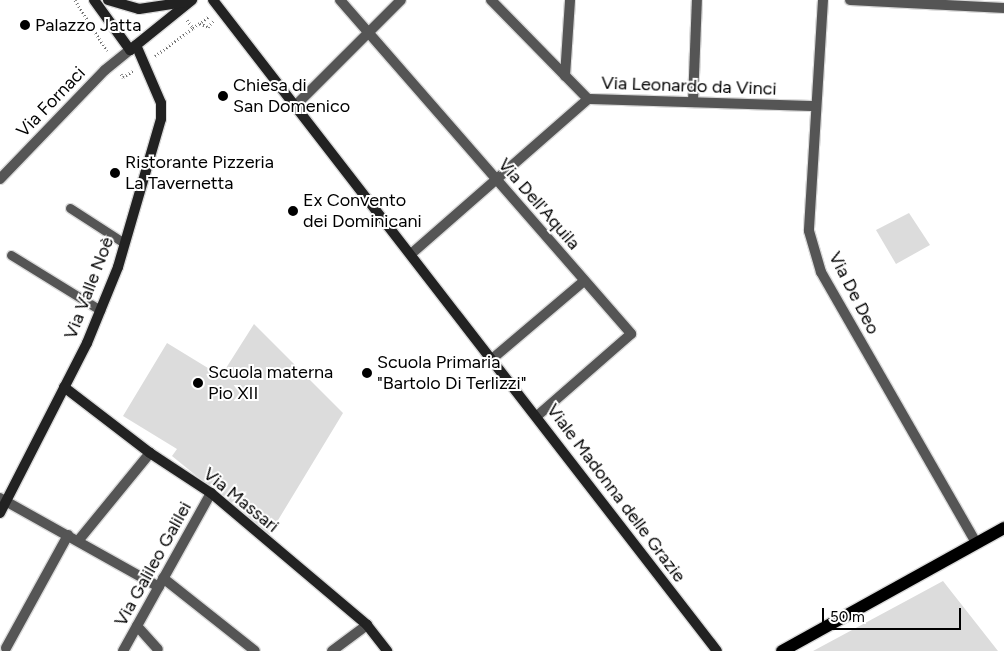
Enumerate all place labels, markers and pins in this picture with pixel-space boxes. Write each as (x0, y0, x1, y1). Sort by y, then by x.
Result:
place label: Palazzo Jatta (35, 14, 141, 36)
marker: Palazzo Jatta (19, 19, 31, 31)
place label: Chiesa di San Domenico (233, 75, 350, 118)
marker: Chiesa di San Domenico (217, 90, 229, 102)
place label: Ristorante Pizzeria La Tavernetta (125, 152, 274, 194)
marker: Ristorante Pizzeria La Tavernetta (109, 167, 121, 179)
place label: Ex Convento dei Dominicani (303, 190, 422, 232)
marker: Ex Convento dei Dominicani (287, 205, 299, 217)
place label: Scuola Primaria "Bartolo Di Terlizzi" (377, 352, 527, 394)
place label: Scuola materna Pio XII (208, 362, 333, 404)
marker: Scuola Primaria "Bartolo Di Terlizzi" (361, 367, 373, 379)
marker: Scuola materna Pio XII (192, 377, 204, 389)

